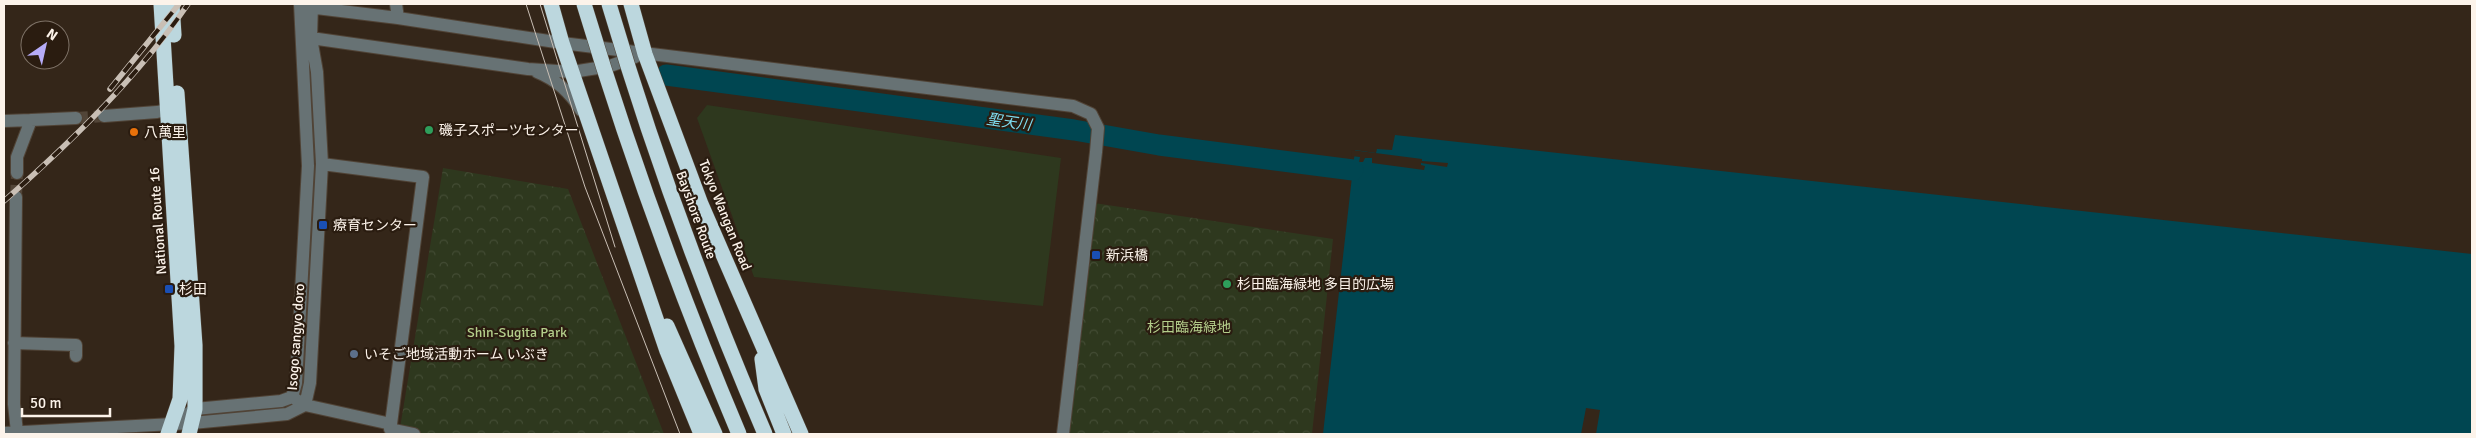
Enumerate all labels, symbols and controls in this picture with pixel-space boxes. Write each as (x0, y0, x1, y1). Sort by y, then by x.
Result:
north arrow (20, 20, 70, 70)
text: N (43, 25, 61, 44)
water label: 聖天川 (985, 110, 1035, 134)
place label: 磯子スポーツセンター (439, 122, 579, 139)
place label: 八萬里 (144, 124, 186, 141)
marker: 磯子スポーツセンター (423, 124, 435, 136)
marker: 八萬里 (128, 126, 140, 138)
street label: Tokyo Wangan Road (695, 157, 755, 273)
street label: National Route 16 (146, 167, 170, 275)
street label: Bayshore Route (672, 168, 720, 262)
place label: 療育センター (333, 217, 417, 234)
marker: 療育センター (317, 219, 329, 231)
place label: 新浜橋 (1106, 247, 1148, 264)
marker: 新浜橋 (1090, 249, 1102, 261)
place label: 杉田臨海緑地 多目的広場 (1237, 276, 1394, 293)
marker: 杉田臨海緑地 多目的広場 (1221, 278, 1233, 290)
place label: 杉田 (179, 281, 207, 298)
marker: 杉田 (163, 283, 175, 295)
street label: Isogo sangyo doro (284, 283, 308, 391)
park label: 杉田臨海緑地 (1147, 319, 1231, 336)
park label: Shin-Sugita Park (467, 324, 567, 341)
place label: いそご地域活動ホーム いぶき (364, 346, 549, 363)
marker: いそご地域活動ホーム いぶき (348, 348, 360, 360)
scale bar (22, 386, 110, 418)
text: 50 m (30, 394, 61, 412)

